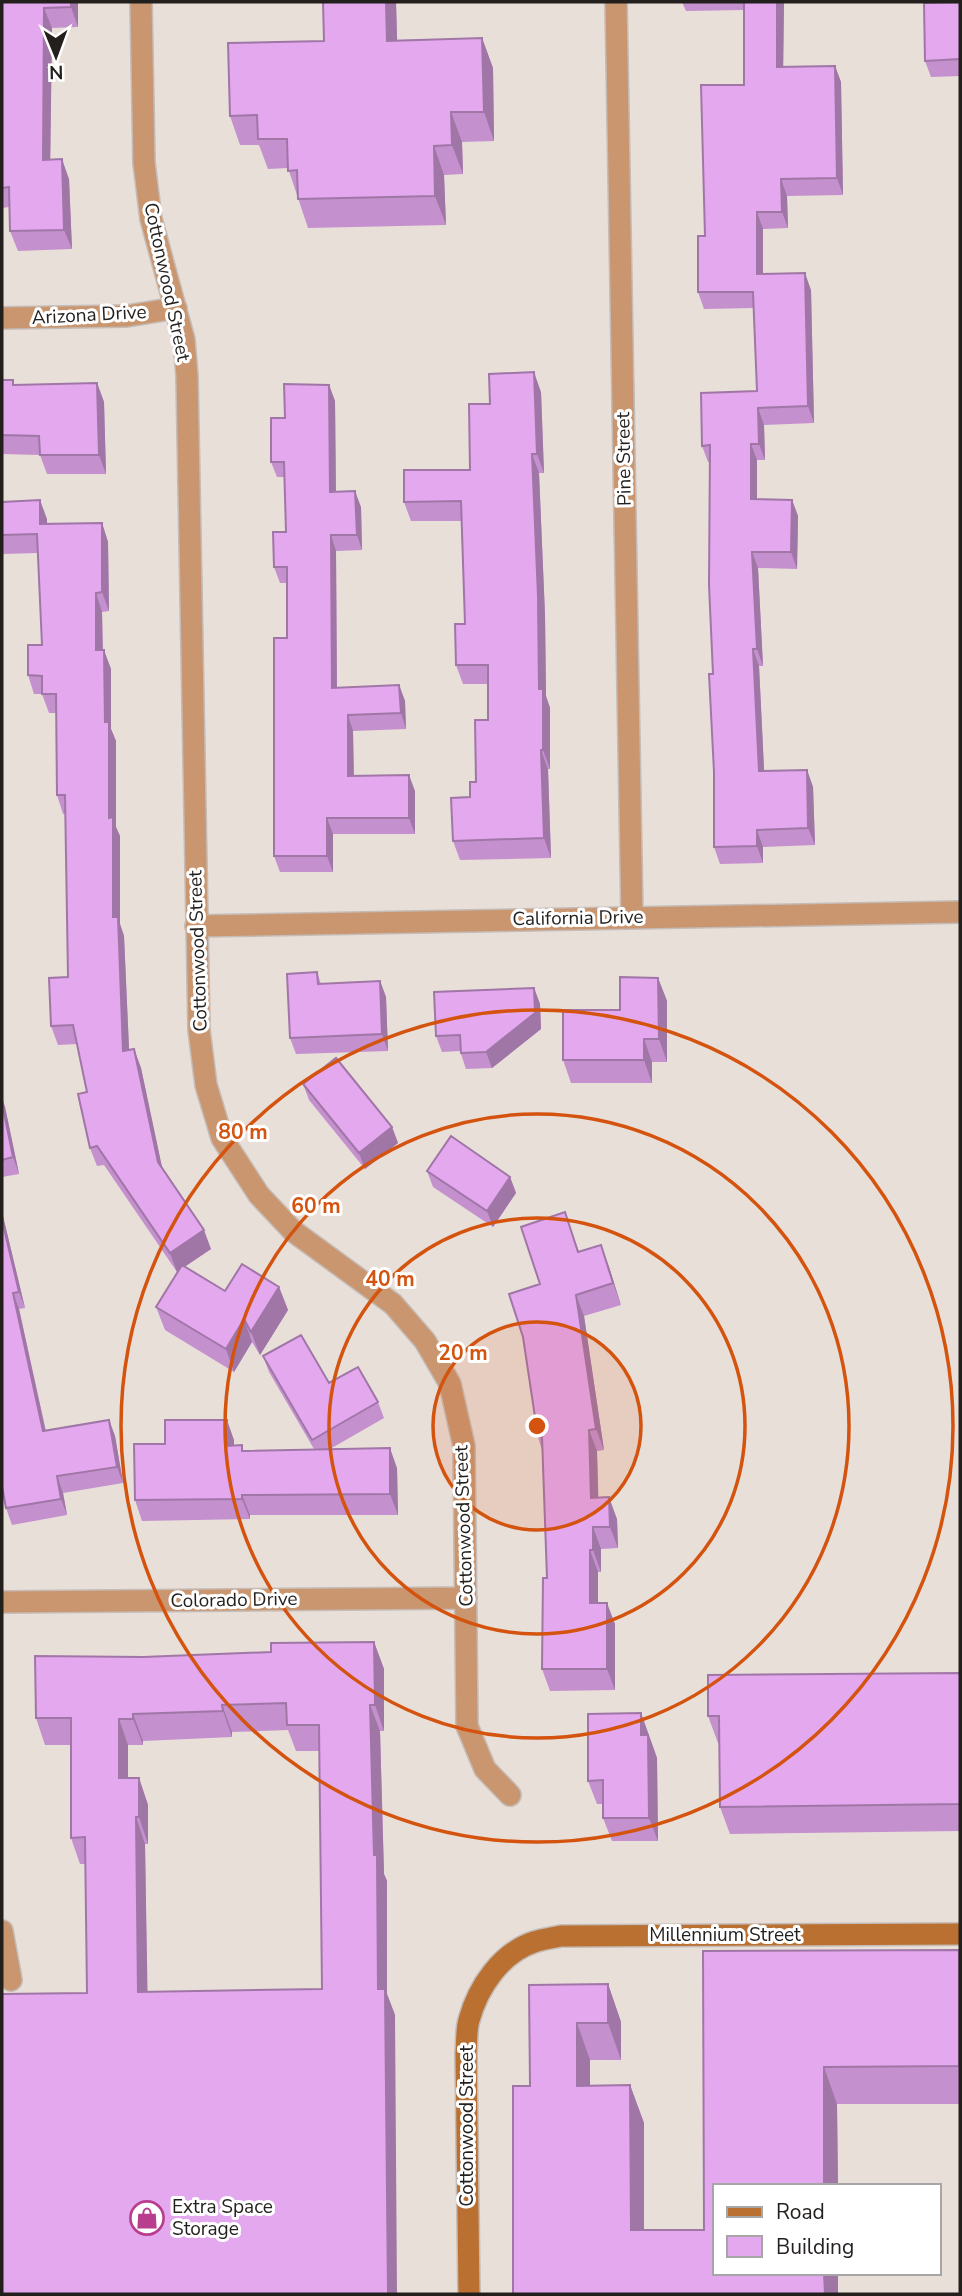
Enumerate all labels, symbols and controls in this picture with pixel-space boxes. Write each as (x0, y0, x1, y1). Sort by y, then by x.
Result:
north arrow (21, 21, 91, 91)
text: N (49, 59, 64, 85)
street label: Cottonwood Street (137, 200, 197, 364)
street label: Arizona Drive (31, 299, 147, 331)
street label: Pine Street (610, 411, 638, 506)
street label: Cottonwood Street (182, 869, 214, 1032)
street label: California Drive (512, 904, 644, 932)
text: 80 m (218, 1118, 268, 1146)
text: 60 m (291, 1192, 341, 1220)
text: 40 m (365, 1265, 415, 1293)
text: 20 m (438, 1339, 488, 1367)
centre of rings (525, 1414, 549, 1438)
street label: Cottonwood Street (448, 1444, 480, 1607)
street label: Colorado Drive (170, 1586, 298, 1614)
street label: Millennium Street (649, 1922, 801, 1948)
street label: Cottonwood Street (454, 2045, 480, 2207)
legend (713, 2184, 941, 2275)
place label: Extra Space Storage (172, 2194, 273, 2242)
text: Road (776, 2198, 825, 2226)
shop icon: Extra Space Storage (128, 2199, 166, 2237)
text: Building (776, 2233, 854, 2261)

